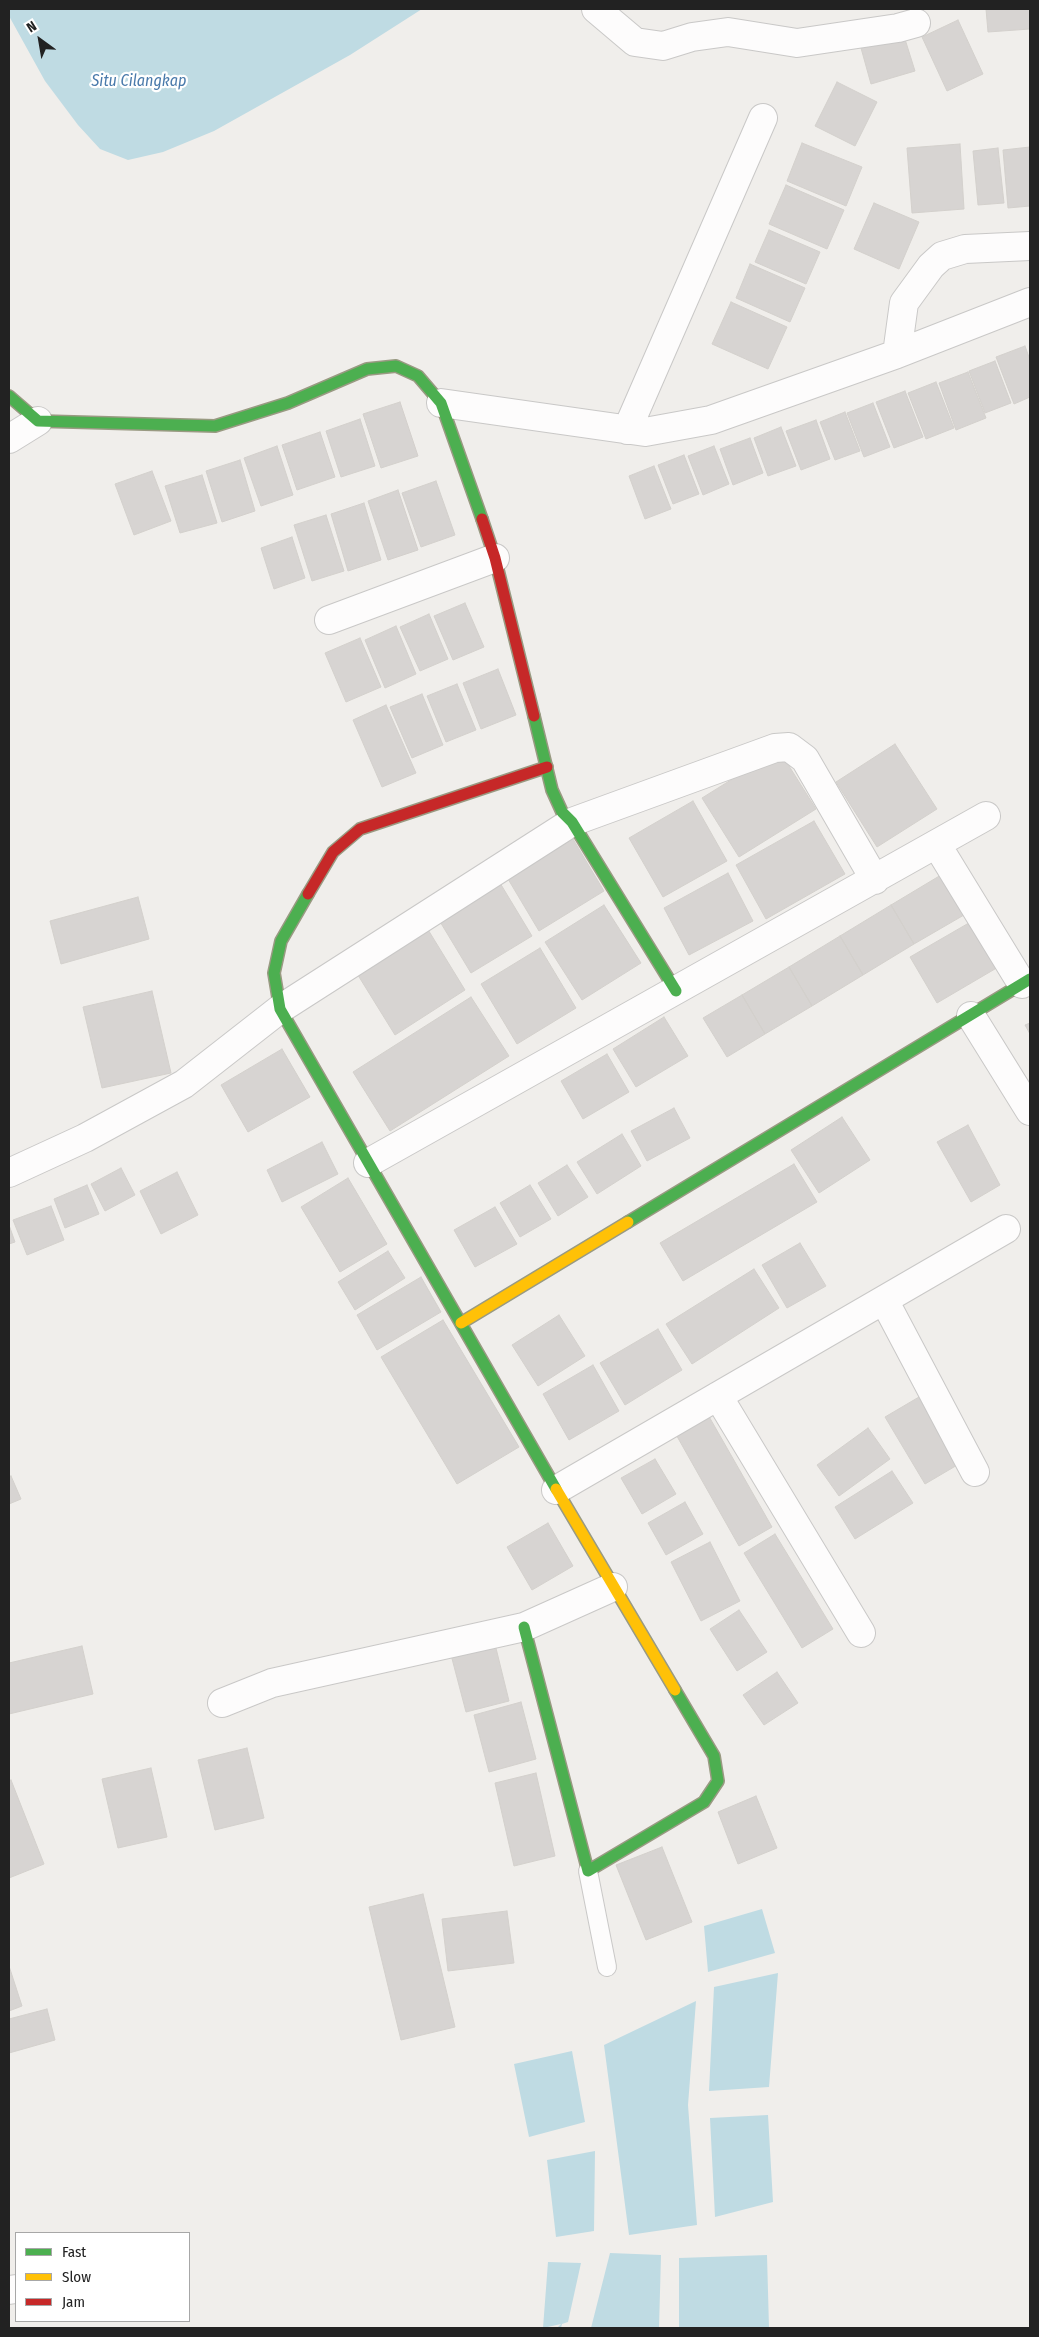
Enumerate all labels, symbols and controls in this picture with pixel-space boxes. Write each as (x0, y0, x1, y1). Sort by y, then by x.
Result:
north arrow (15, 15, 65, 65)
text: N (24, 17, 40, 36)
water label: Situ Cilangkap (92, 72, 186, 92)
legend (15, 2232, 190, 2322)
text: Fast (62, 2243, 86, 2261)
text: Slow (62, 2268, 91, 2286)
text: Jam (62, 2293, 85, 2311)

